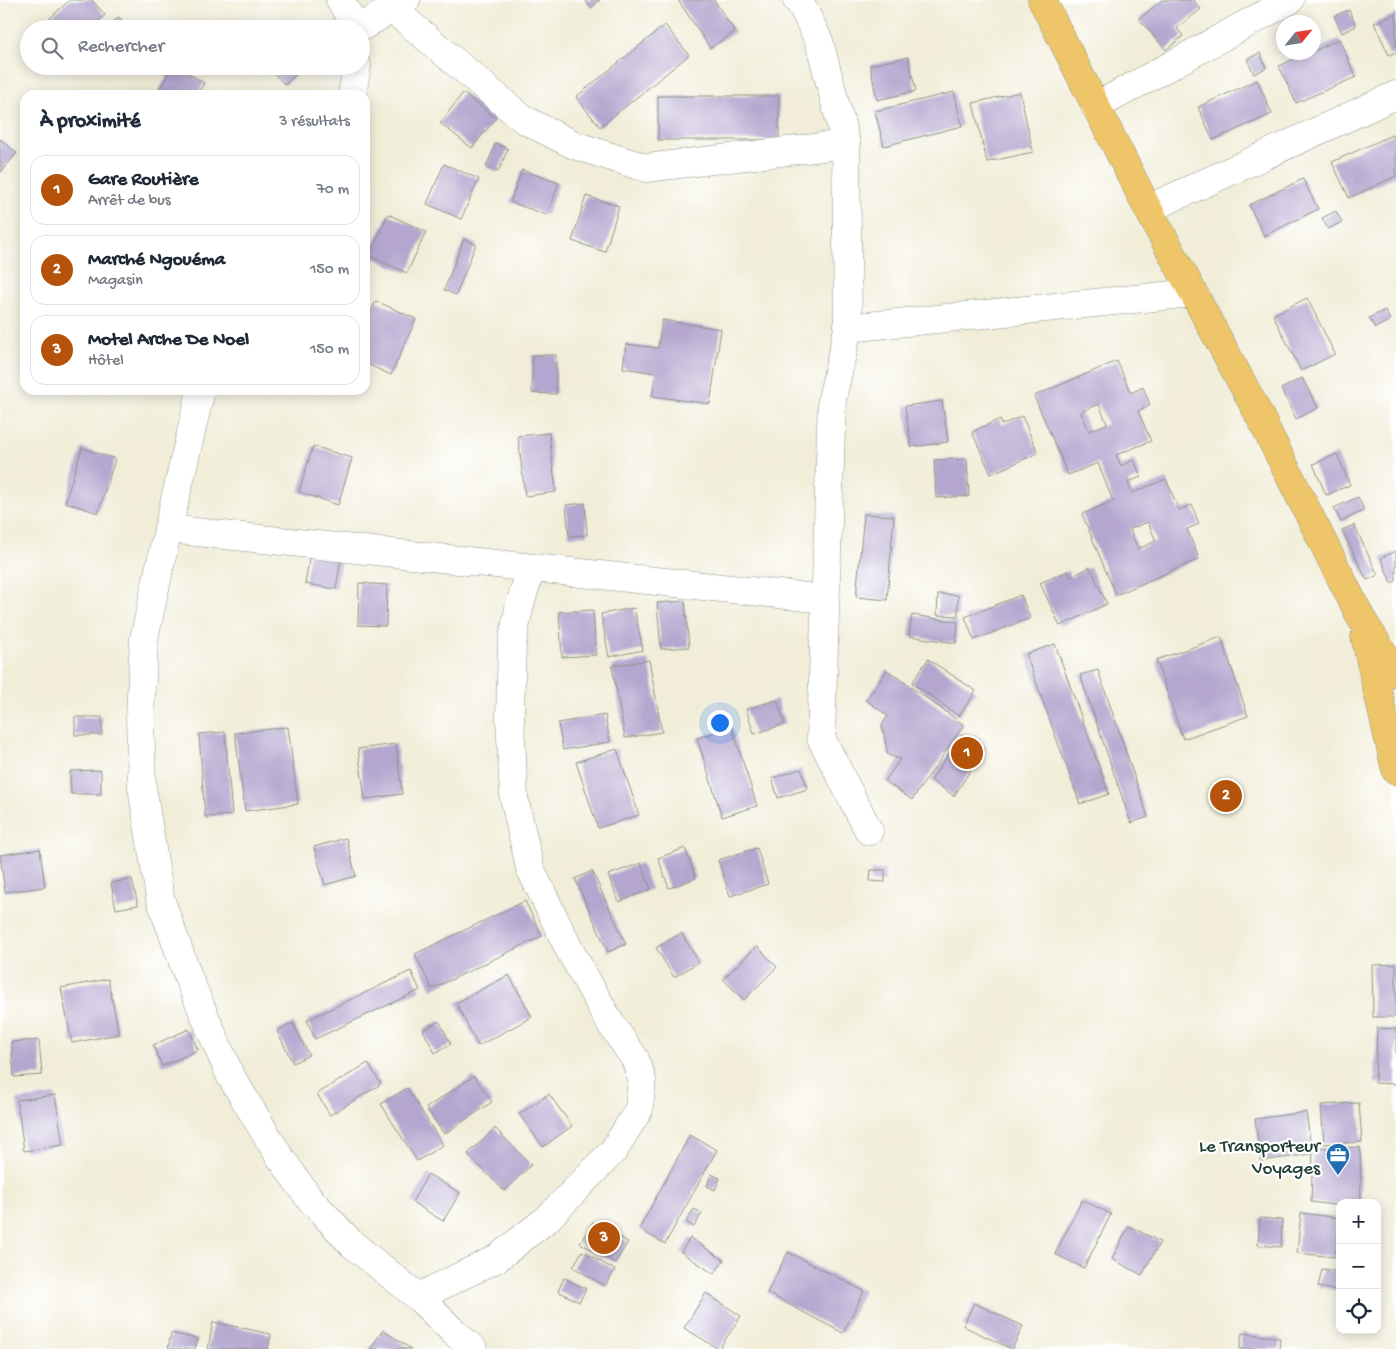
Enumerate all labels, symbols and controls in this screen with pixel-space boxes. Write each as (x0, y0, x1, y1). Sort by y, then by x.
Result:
north arrow (1276, 15, 1321, 60)
search box (20, 20, 370, 75)
icon: search (38, 34, 66, 62)
text: Rechercher (78, 36, 164, 59)
text: À proximité (40, 110, 141, 135)
text: 3 résultats (279, 113, 350, 132)
text: Gare Routière (88, 169, 199, 192)
text: 1 (54, 181, 60, 200)
text: 70 m (316, 181, 349, 200)
text: Arrêt de bus (88, 192, 171, 211)
text: Marché Ngouéma (88, 249, 225, 272)
text: 2 (53, 261, 61, 280)
text: 150 m (310, 261, 349, 280)
text: Magasin (88, 272, 143, 291)
text: Motel Arche De Noel (88, 329, 249, 352)
text: 3 (53, 341, 61, 360)
text: 150 m (310, 341, 349, 360)
text: Hôtel (88, 352, 124, 371)
your location (707, 710, 733, 736)
pin: 1 (951, 734, 983, 772)
pin: 2 (1210, 777, 1242, 815)
place label: Le Transporteur Voyages (1199, 1136, 1322, 1181)
office icon: Le Transporteur Voyages (1325, 1142, 1351, 1176)
map controls (1336, 1199, 1381, 1334)
button: + (1336, 1199, 1381, 1244)
pin: 3 (588, 1219, 620, 1257)
button: − (1336, 1244, 1381, 1289)
button: locate (1336, 1289, 1381, 1334)

